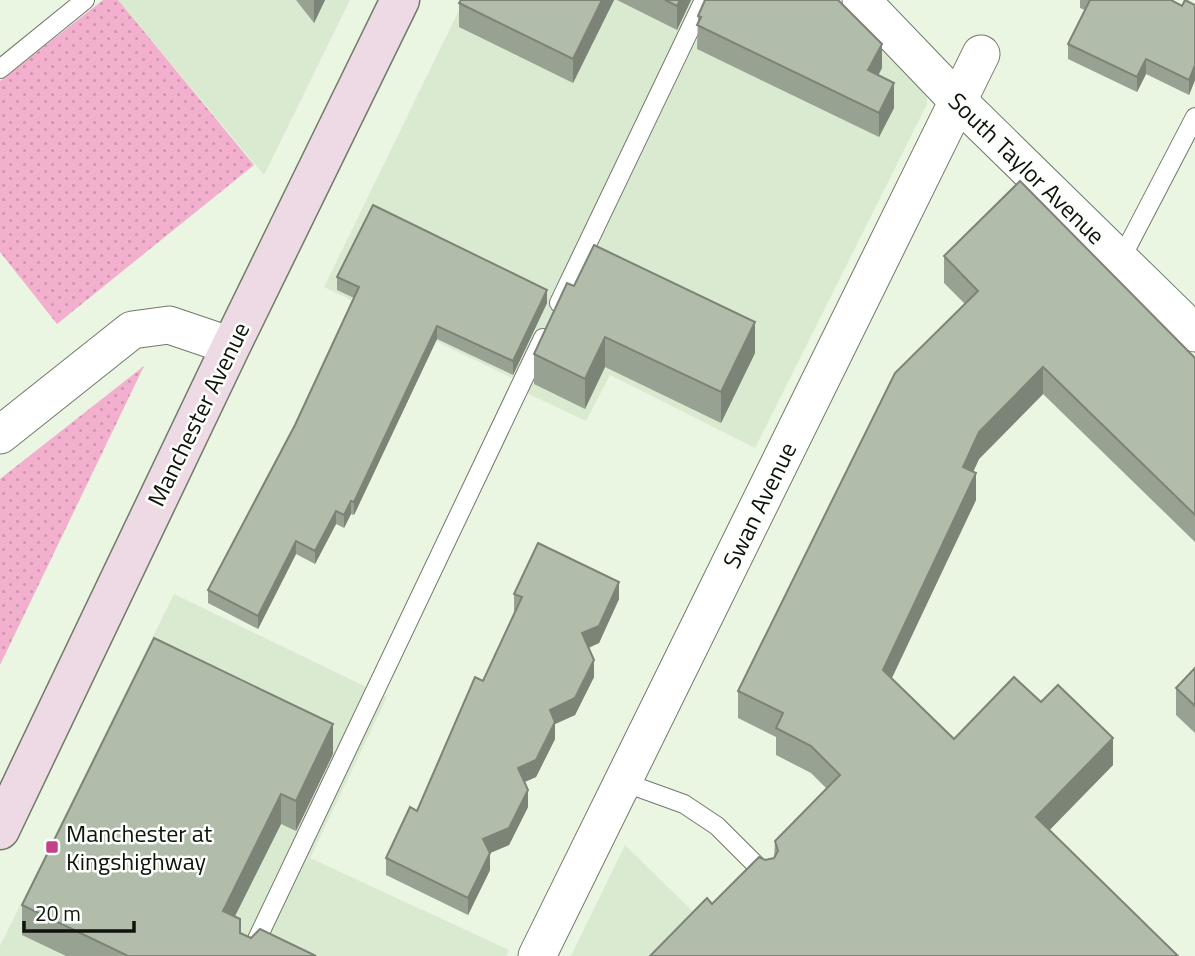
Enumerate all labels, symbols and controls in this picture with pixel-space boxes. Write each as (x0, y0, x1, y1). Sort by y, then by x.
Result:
street label: South Taylor Avenue (940, 84, 1114, 252)
street label: Manchester Avenue (138, 316, 258, 512)
street label: Swan Avenue (713, 436, 805, 574)
place label: Manchester at Kingshighway (66, 815, 213, 879)
marker: Manchester at Kingshighway (44, 839, 60, 855)
scale bar (24, 890, 135, 934)
text: 20 m (35, 897, 81, 929)

